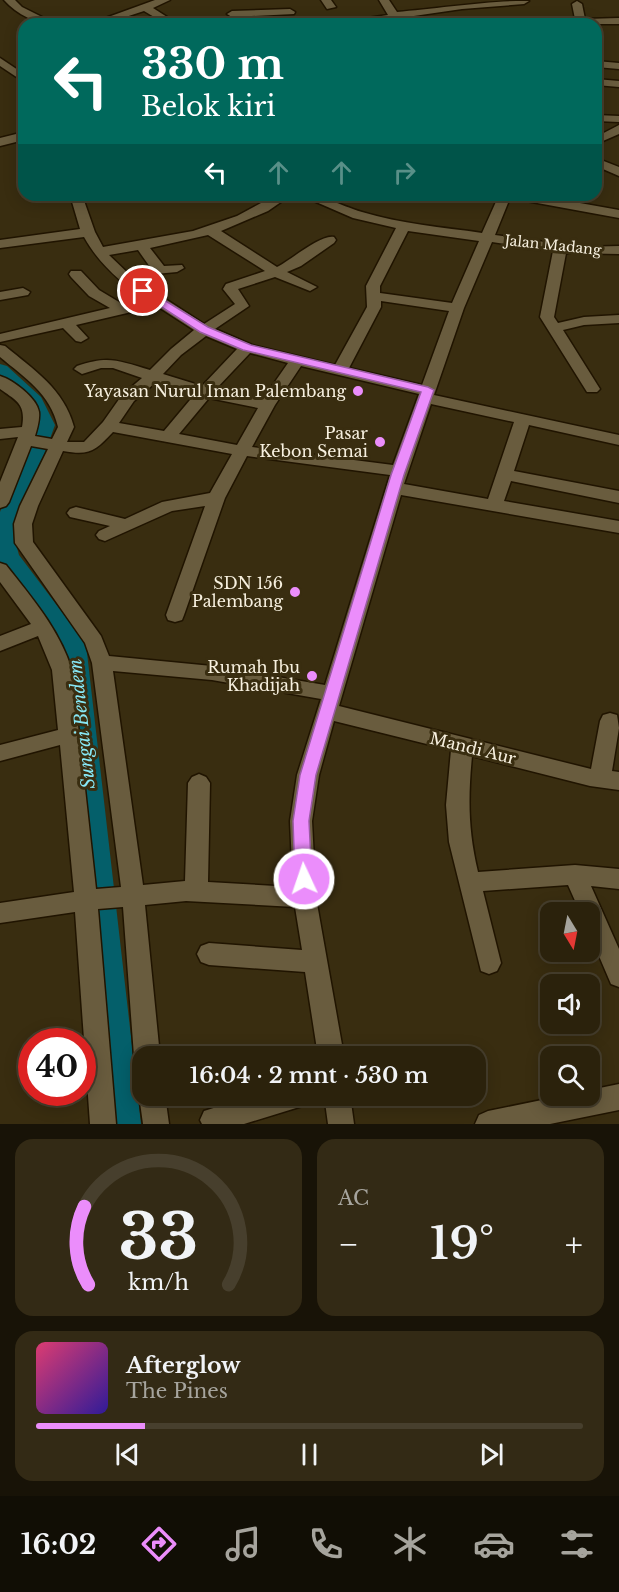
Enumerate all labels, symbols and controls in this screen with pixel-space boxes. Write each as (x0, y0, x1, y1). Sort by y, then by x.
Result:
text: 330 m (141, 38, 284, 90)
icon: left (42, 42, 120, 120)
text: Belok kiri (141, 90, 276, 123)
icon: left (199, 156, 232, 189)
icon: ahead (262, 156, 295, 189)
icon: ahead (325, 156, 358, 189)
icon: right (388, 156, 421, 189)
street label: Jalan Madang (502, 231, 603, 259)
pin (117, 265, 168, 316)
icon: arrive (126, 274, 159, 307)
place label: Yayasan Nurul Iman Palembang (83, 381, 346, 401)
marker: Yayasan Nurul Iman Palembang (351, 384, 365, 398)
place label: Pasar Kebon Semai (259, 423, 369, 461)
marker: Pasar Kebon Semai (373, 435, 387, 449)
place label: SDN 156 Palembang (192, 573, 283, 611)
marker: SDN 156 Palembang (288, 585, 302, 599)
place label: Rumah Ibu Khadijah (207, 657, 300, 695)
water label: Sungai Bendem (64, 658, 100, 790)
marker: Rumah Ibu Khadijah (305, 669, 319, 683)
street label: Mandi Aur (428, 728, 518, 768)
position arrow (272, 847, 336, 911)
north arrow (540, 902, 600, 962)
map controls (540, 902, 600, 1106)
button: sound (540, 974, 600, 1034)
speed limit sign: 40 (18, 1028, 96, 1106)
button: search (540, 1046, 600, 1106)
text: 16:04 · 2 mnt · 530 m (190, 1062, 428, 1089)
text: AC (338, 1186, 369, 1210)
text: 33 (119, 1198, 198, 1276)
text: 19° (429, 1215, 494, 1271)
text: − (338, 1224, 359, 1265)
text: + (565, 1224, 583, 1265)
text: km/h (128, 1269, 189, 1296)
text: Afterglow (126, 1352, 241, 1379)
text: The Pines (126, 1379, 228, 1403)
icon: previous (111, 1438, 144, 1471)
icon: pause (293, 1438, 326, 1471)
icon: next (475, 1438, 508, 1471)
icon: directions (138, 1523, 180, 1565)
icon: music (222, 1523, 264, 1565)
icon: phone (305, 1523, 347, 1565)
icon: climate (389, 1523, 431, 1565)
icon: car (473, 1523, 515, 1565)
icon: filters (556, 1523, 598, 1565)
text: 16:02 (21, 1528, 96, 1561)

